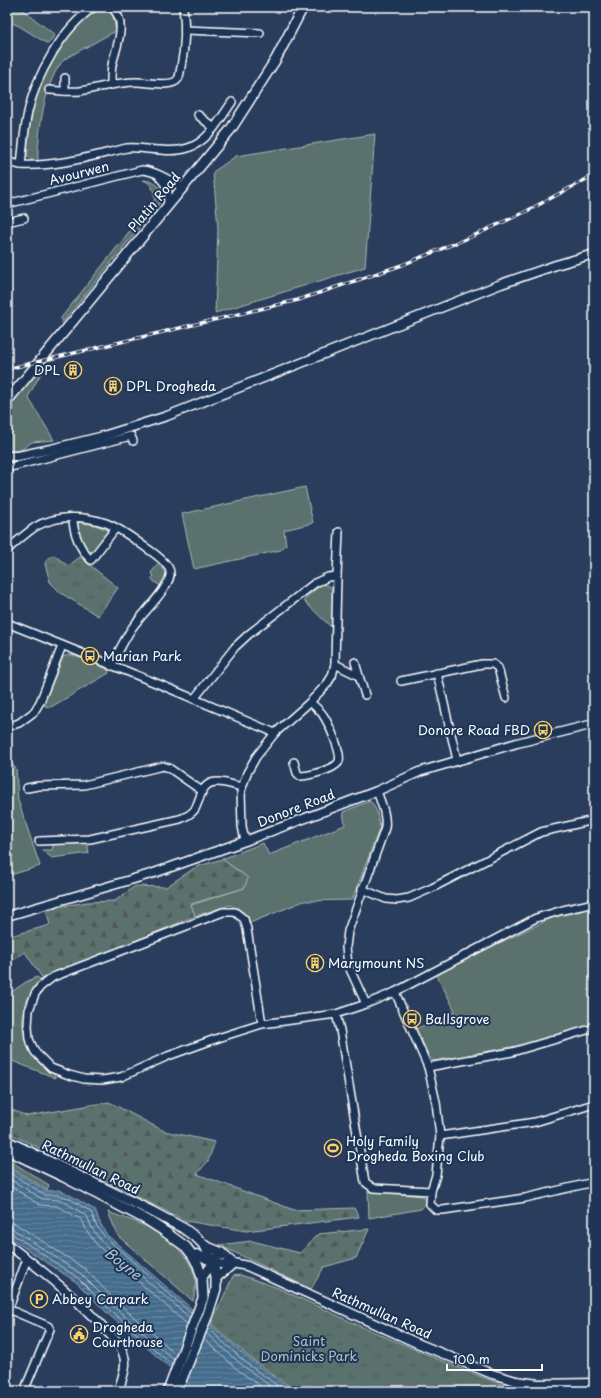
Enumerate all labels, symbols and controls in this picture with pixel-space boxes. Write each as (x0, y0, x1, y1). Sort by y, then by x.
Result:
street label: Avourwen (47, 156, 111, 189)
street label: Platin Road (123, 168, 184, 236)
place label: DPL (34, 360, 60, 379)
building icon: DPL (63, 360, 83, 380)
building icon: DPL Drogheda (103, 376, 123, 396)
place label: DPL Drogheda (126, 376, 216, 395)
bus stop icon: Marian Park (80, 646, 100, 666)
place label: Marian Park (103, 646, 182, 665)
place label: Donore Road FBD (418, 720, 530, 739)
bus stop icon: Donore Road FBD (533, 720, 553, 740)
street label: Donore Road (254, 784, 338, 831)
building icon: Marymount NS (305, 953, 325, 973)
place label: Marymount NS (328, 953, 424, 972)
bus stop icon: Ballsgrove (402, 1009, 422, 1029)
place label: Ballsgrove (425, 1009, 490, 1028)
place label: Holy Family Drogheda Boxing Club (346, 1131, 485, 1165)
street label: Rathmullan Road (39, 1135, 143, 1199)
sports icon: Holy Family Drogheda Boxing Club (323, 1138, 343, 1158)
water label: Boyne (100, 1242, 147, 1285)
street label: Rathmullan Road (329, 1282, 435, 1343)
parking icon: Abbey Carpark (29, 1289, 49, 1309)
place label: Abbey Carpark (52, 1289, 149, 1308)
place label: Drogheda Courthouse (92, 1317, 163, 1351)
public building icon: Drogheda Courthouse (69, 1324, 89, 1344)
park label: Saint Dominicks Park (260, 1331, 358, 1365)
scale bar (447, 1346, 542, 1372)
text: 100 m (453, 1350, 490, 1368)

